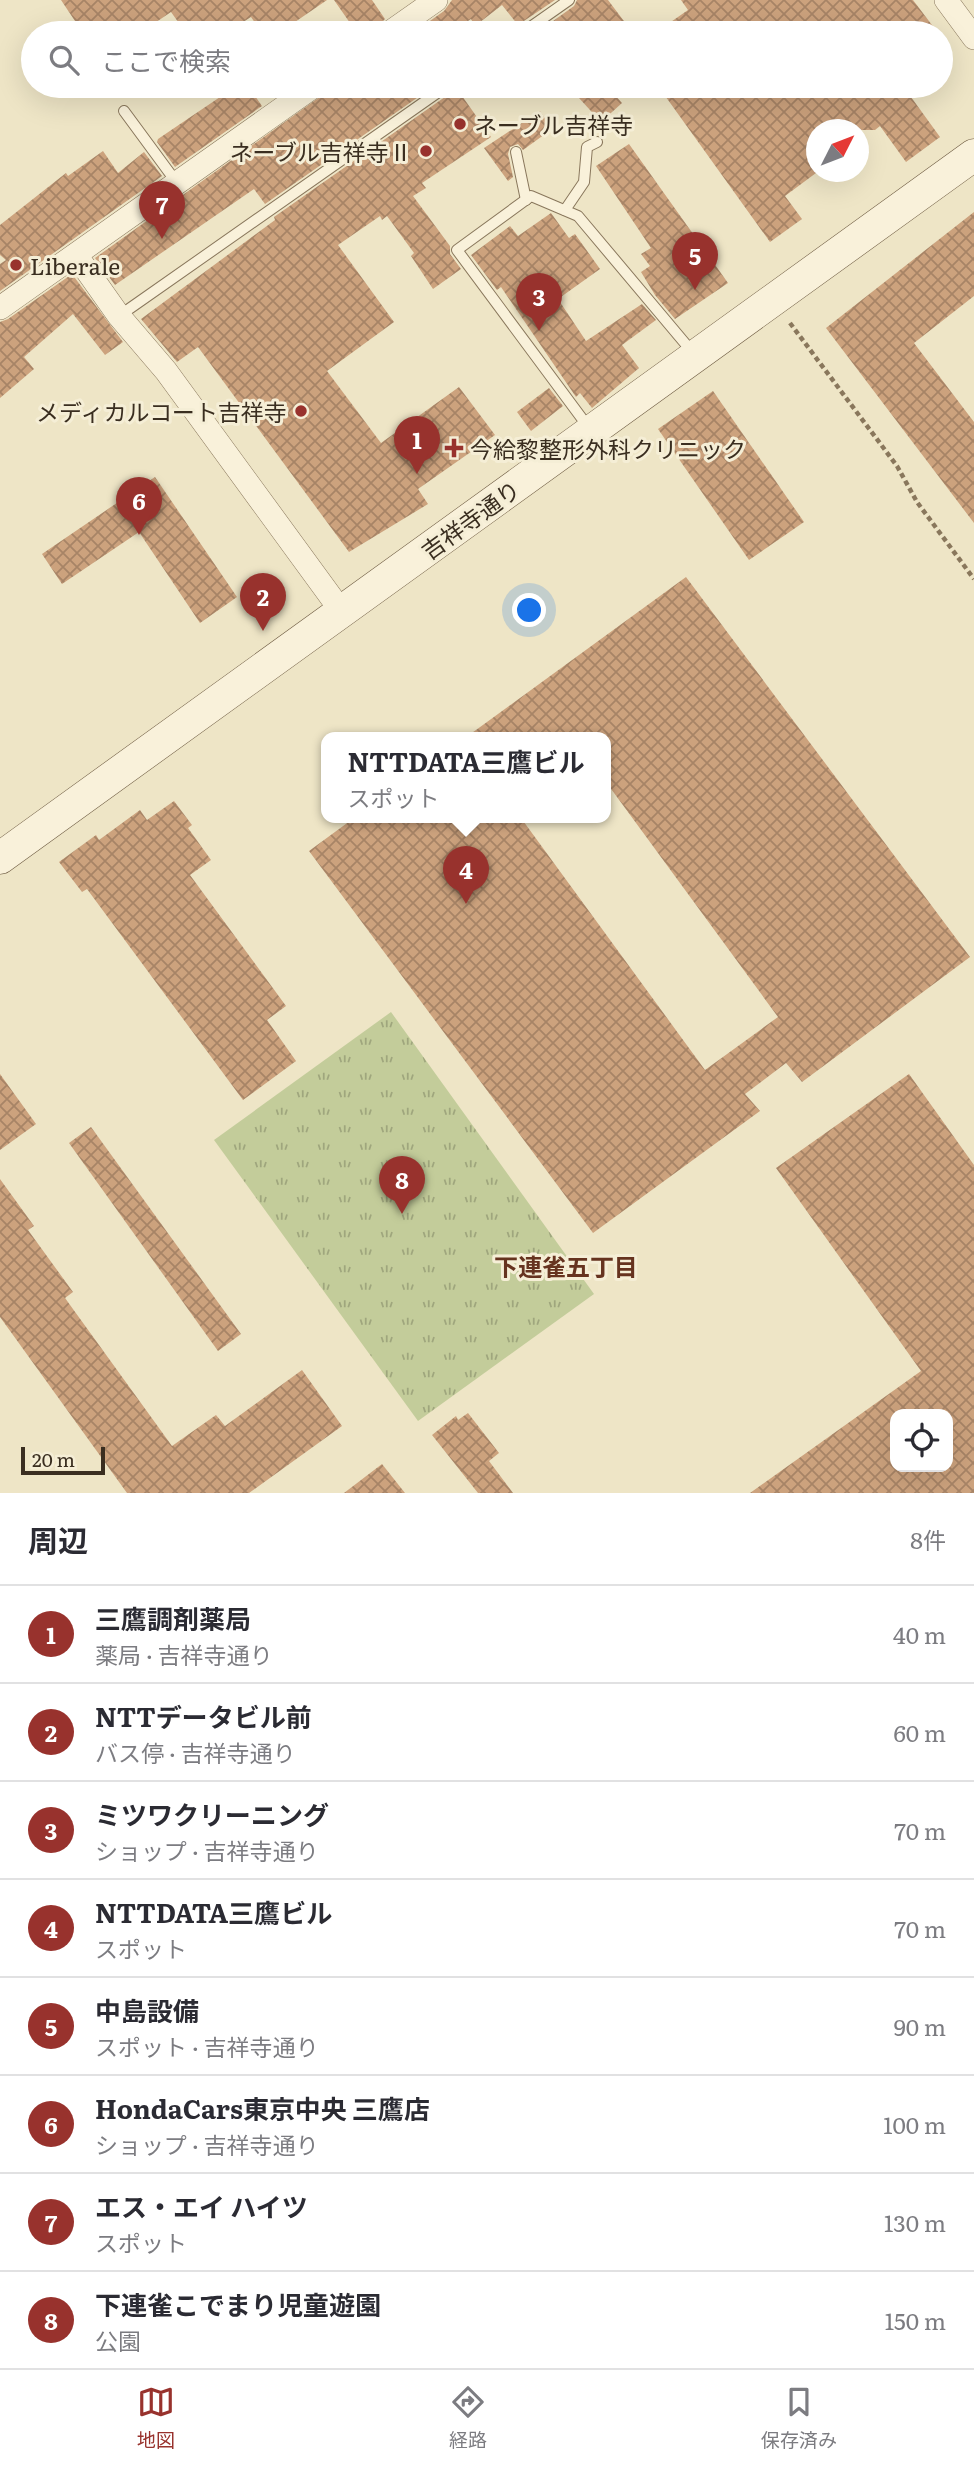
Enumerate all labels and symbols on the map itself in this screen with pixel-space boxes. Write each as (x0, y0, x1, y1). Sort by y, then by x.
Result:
place label: ネーブル吉祥寺 (474, 107, 634, 141)
marker: ネーブル吉祥寺 (452, 116, 468, 132)
north arrow (806, 119, 869, 182)
place label: ネーブル吉祥寺Ⅱ (229, 134, 412, 168)
marker: ネーブル吉祥寺Ⅱ (418, 143, 434, 159)
pin: 7 (139, 181, 185, 239)
pin: 5 (672, 232, 718, 290)
place label: Liberale (30, 248, 120, 282)
marker: Liberale (8, 257, 24, 273)
pin: 3 (516, 273, 562, 331)
place label: メディカルコート吉祥寺 (36, 394, 287, 428)
marker: メディカルコート吉祥寺 (293, 403, 309, 419)
pin: 1 (394, 416, 440, 474)
place label: 今給黎整形外科クリニック (470, 431, 746, 465)
marker: 今給黎整形外科クリニック (444, 438, 464, 458)
street label: 吉祥寺通り (413, 471, 527, 567)
pin: 6 (116, 477, 162, 535)
pin: 2 (240, 573, 286, 631)
your location (512, 593, 546, 627)
pin: 4 (443, 846, 489, 904)
pin: 8 (379, 1156, 425, 1214)
district label: 下連雀五丁目 (494, 1248, 638, 1283)
scale bar (21, 1444, 105, 1476)

